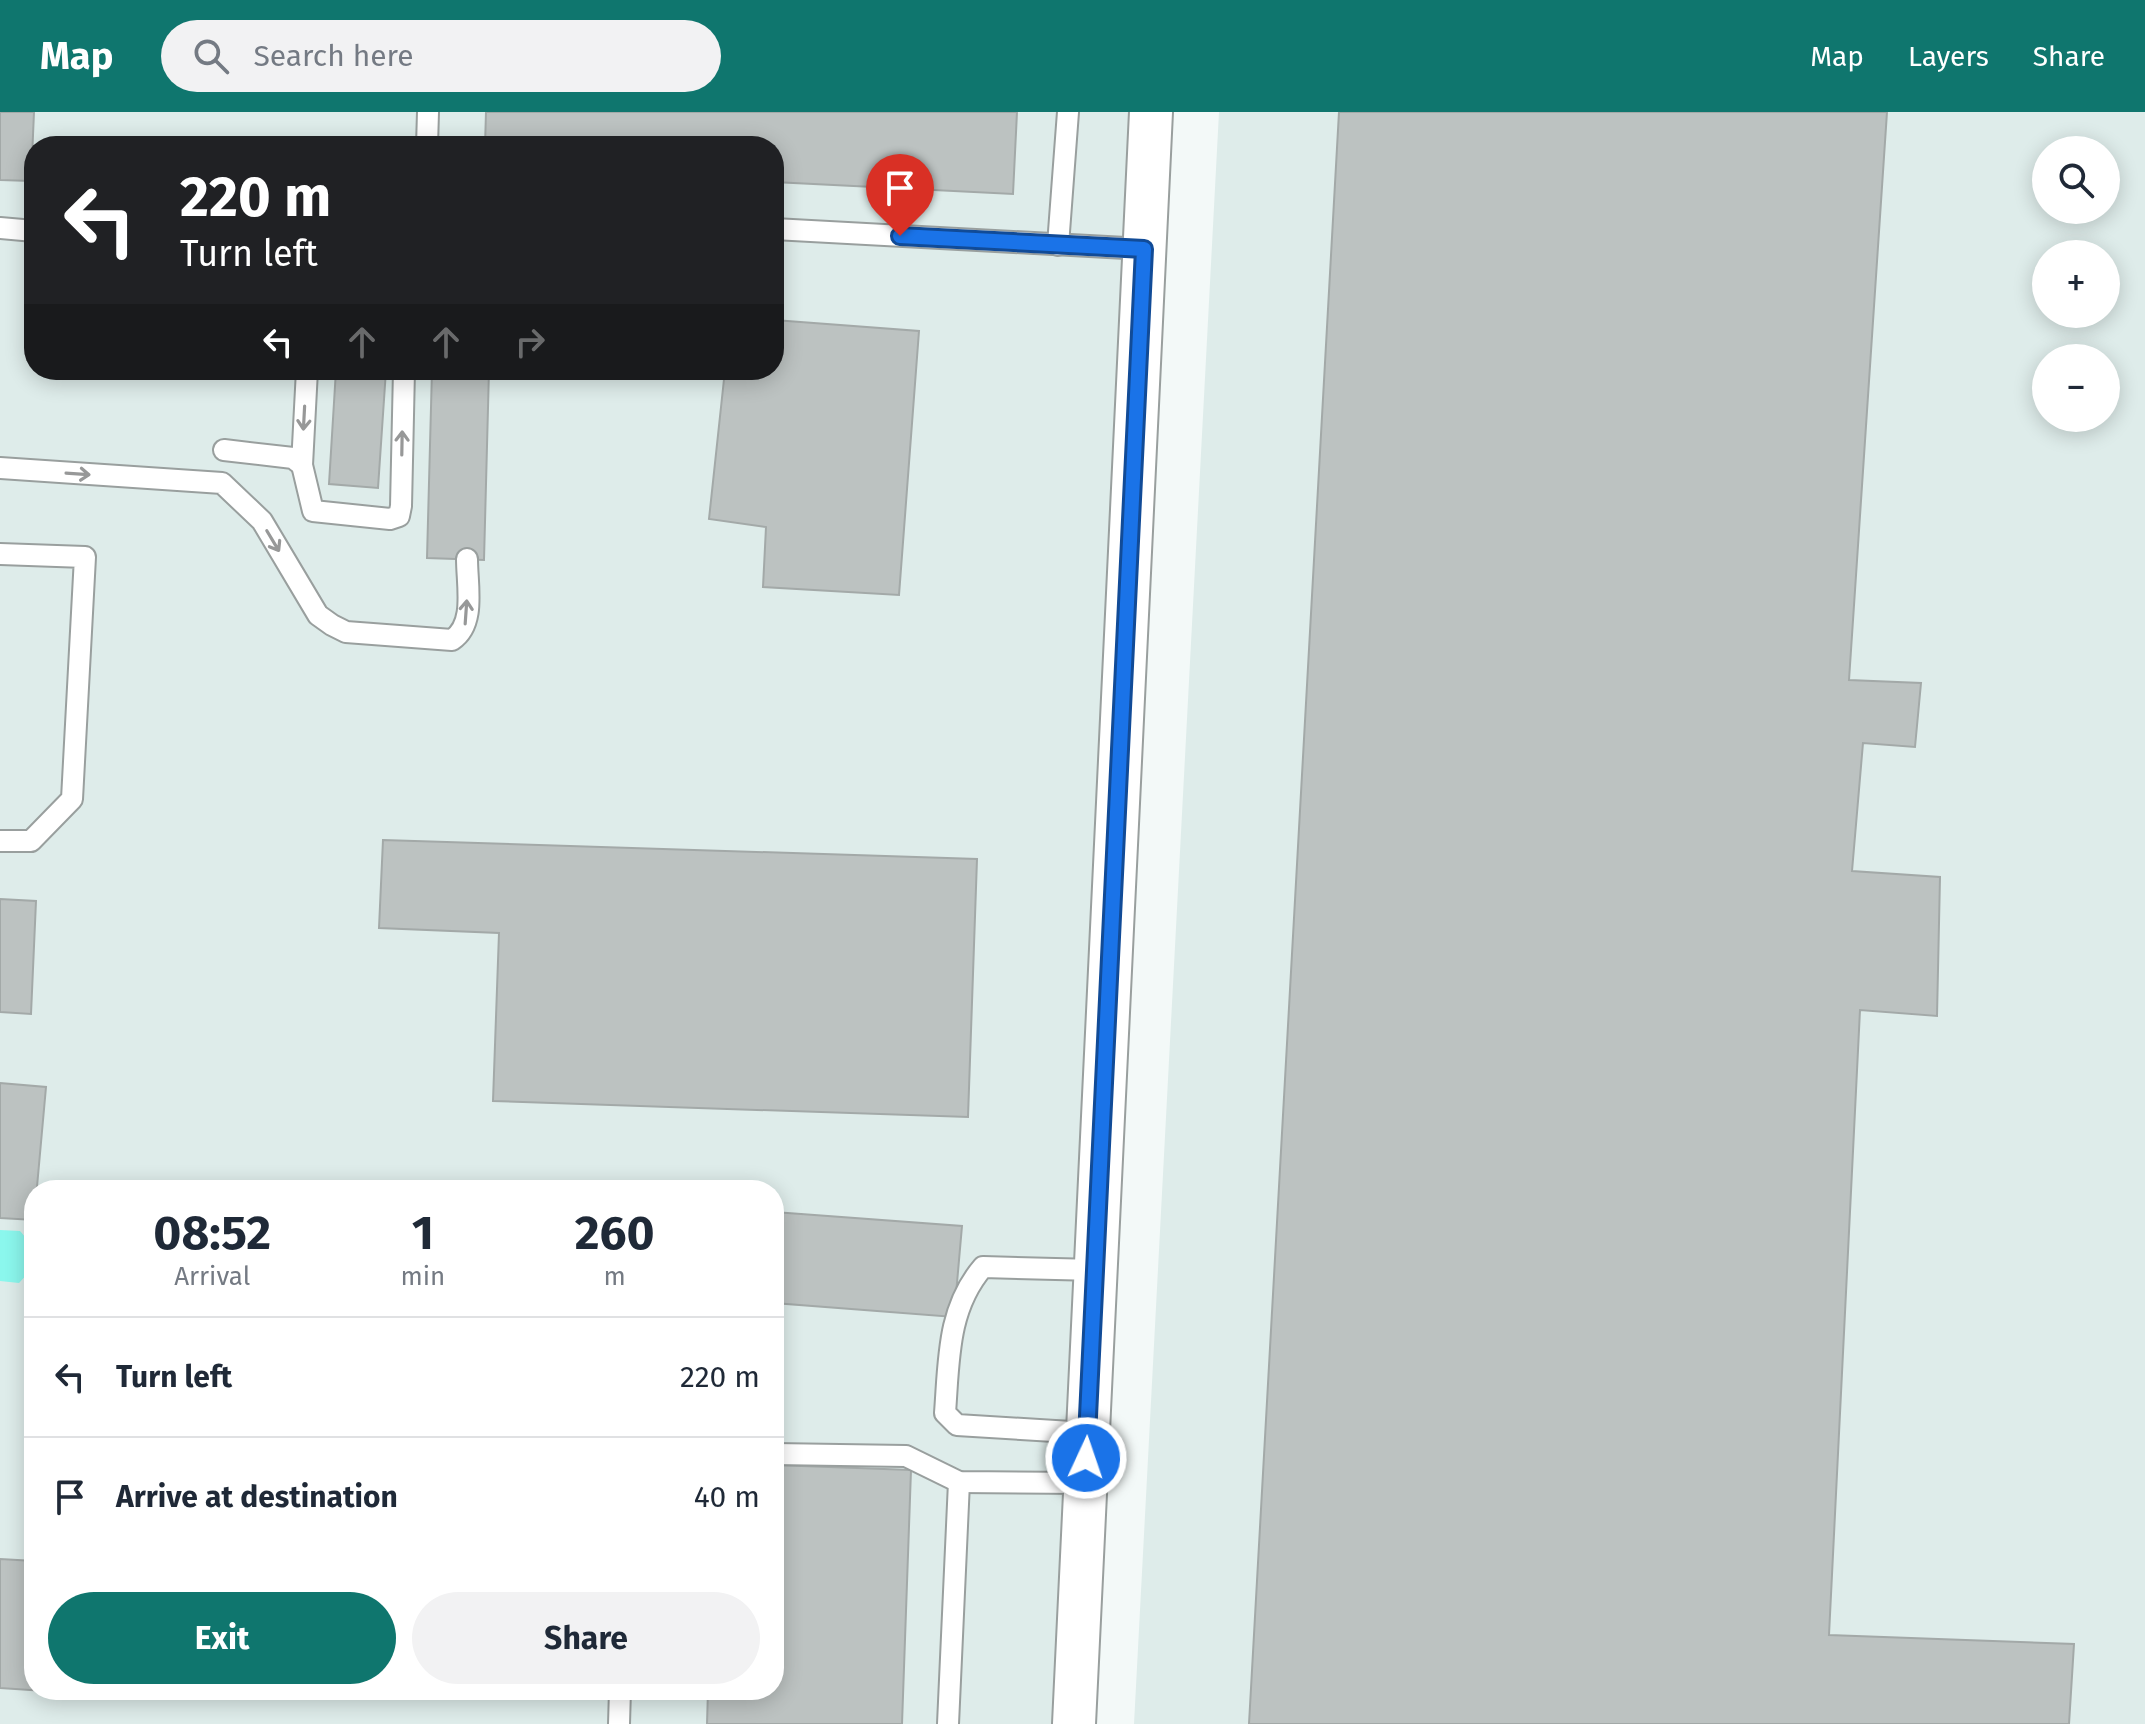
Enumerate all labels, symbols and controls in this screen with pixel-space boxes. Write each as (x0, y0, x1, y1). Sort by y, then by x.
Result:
search box (161, 20, 721, 92)
text: Map (40, 33, 113, 79)
icon: search (189, 34, 233, 78)
text: Search here (253, 38, 414, 74)
text: Map (1810, 40, 1864, 73)
text: Layers (1908, 40, 1989, 73)
text: Share (2033, 40, 2105, 73)
map controls (2032, 136, 2120, 432)
button: search (2032, 136, 2120, 224)
pin (866, 154, 934, 236)
text: 220 m (180, 164, 331, 231)
icon: arrive (878, 166, 922, 210)
icon: left (48, 168, 152, 272)
text: Turn left (180, 232, 318, 276)
button: + (2032, 240, 2120, 328)
icon: left (256, 320, 300, 364)
icon: ahead (340, 320, 384, 364)
icon: ahead (424, 320, 468, 364)
icon: right (508, 320, 552, 364)
button: − (2032, 344, 2120, 432)
one-way arrow (296, 404, 311, 431)
one-way arrow (395, 430, 410, 457)
one-way arrow (64, 467, 91, 482)
one-way arrow (265, 529, 281, 552)
one-way arrow (459, 599, 474, 626)
text: 08:52 (153, 1204, 271, 1262)
text: 1 (412, 1204, 434, 1262)
text: 260 (575, 1204, 655, 1262)
text: Arrival (174, 1261, 250, 1292)
text: min (400, 1261, 445, 1292)
text: m (603, 1261, 626, 1292)
icon: left (48, 1355, 92, 1399)
text: Turn left (116, 1359, 232, 1395)
text: 220 m (680, 1359, 760, 1395)
position arrow (1044, 1416, 1128, 1500)
icon: arrive (48, 1475, 92, 1519)
text: Arrive at destination (116, 1479, 398, 1515)
text: 40 m (694, 1479, 760, 1515)
button: Exit (48, 1592, 396, 1684)
button: Share (412, 1592, 760, 1684)

